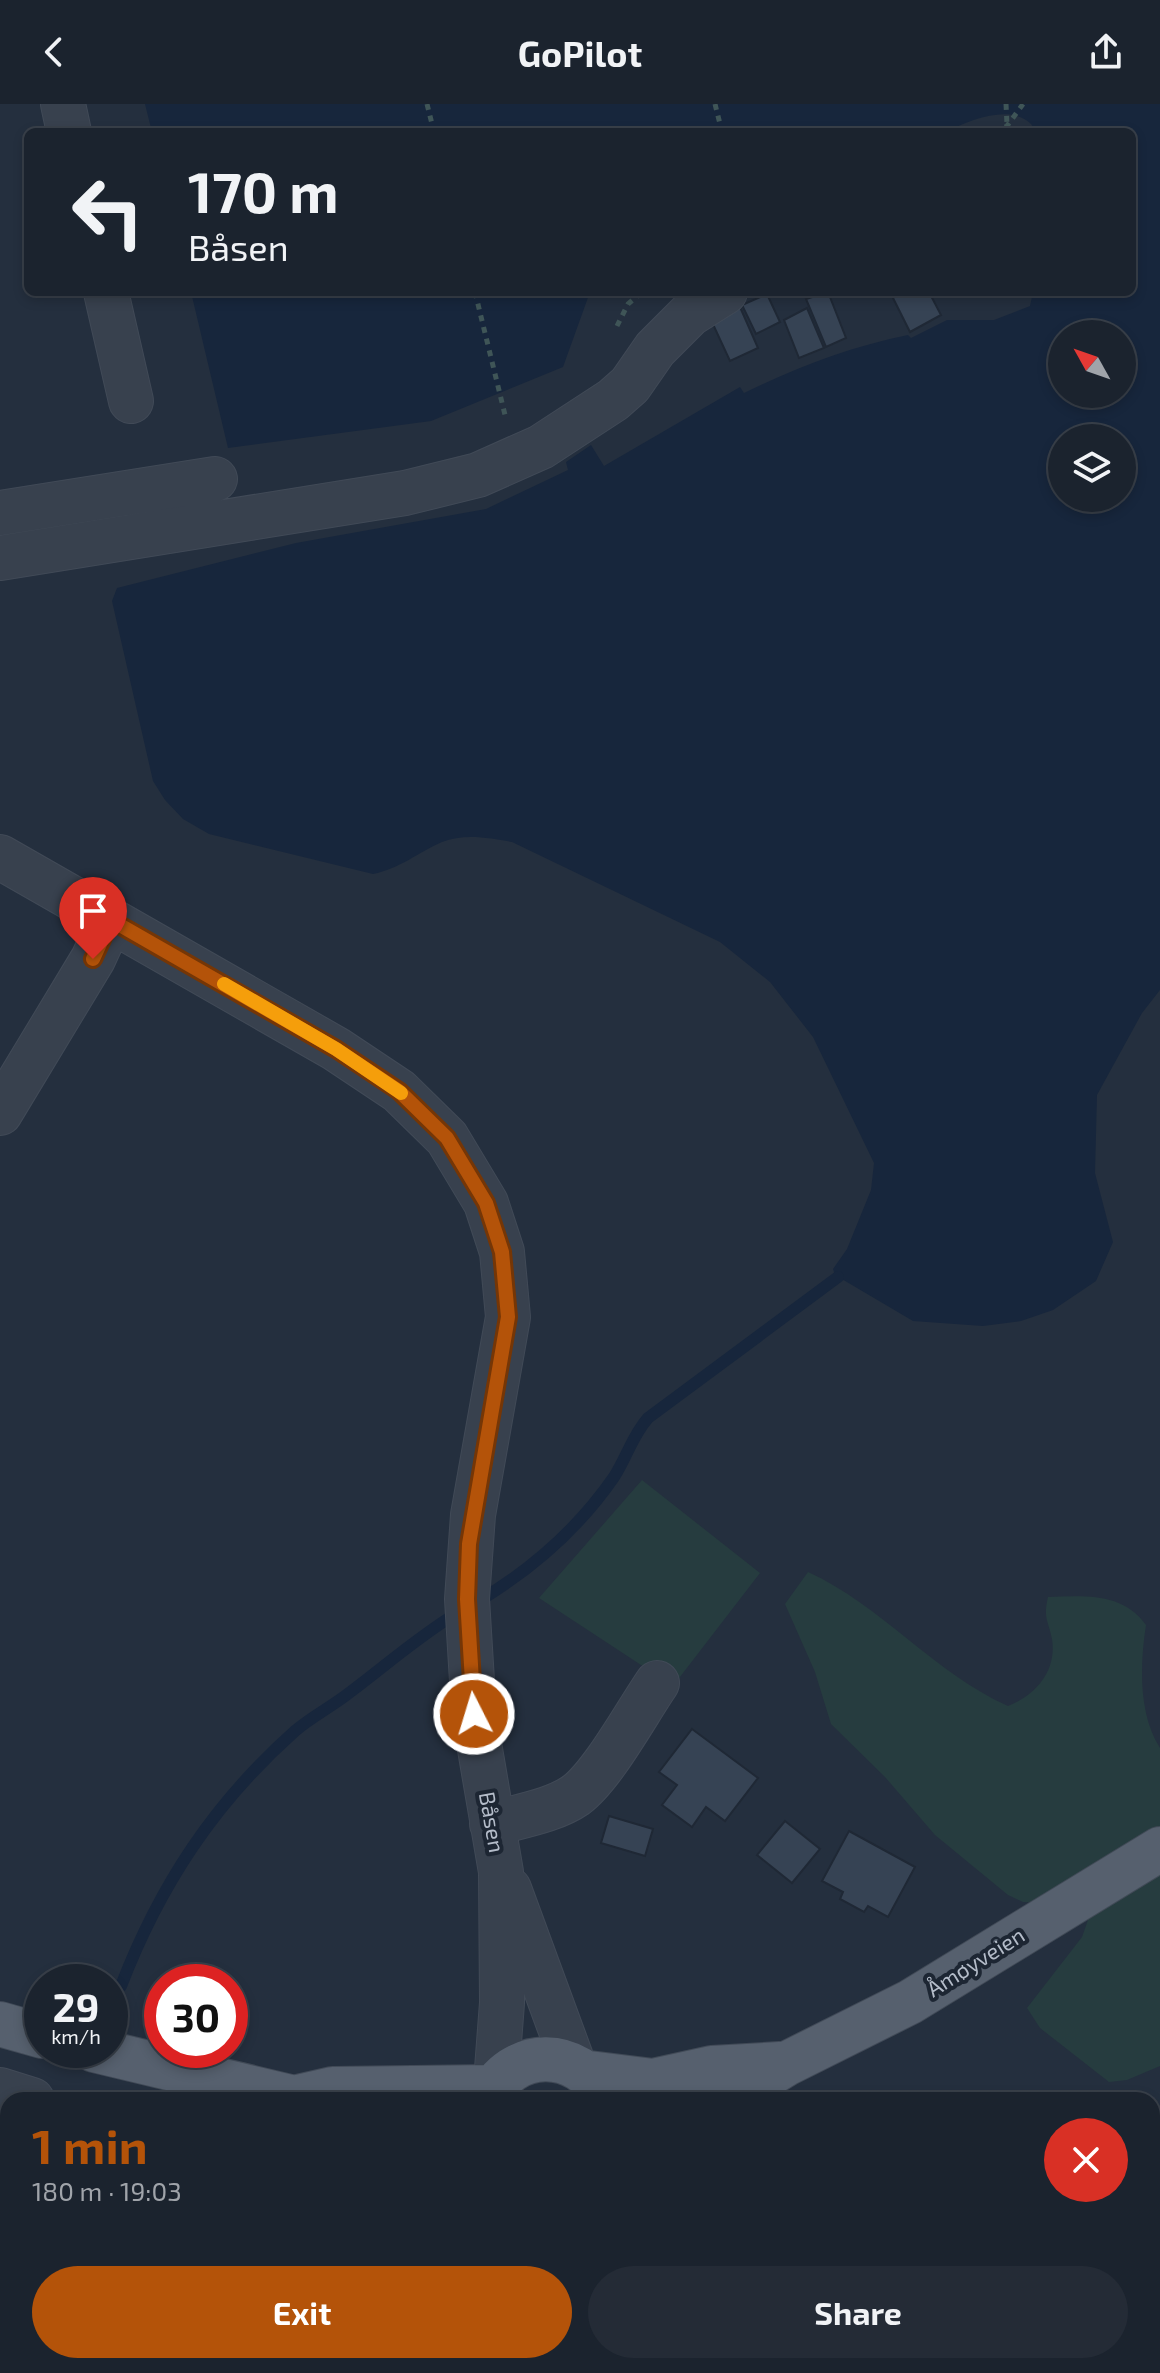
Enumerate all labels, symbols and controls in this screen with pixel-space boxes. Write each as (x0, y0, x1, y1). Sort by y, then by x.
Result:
icon: back (32, 30, 76, 74)
icon: share (1084, 30, 1128, 74)
text: GoPilot (518, 31, 642, 74)
text: 170 m (188, 157, 339, 224)
icon: left (56, 160, 160, 264)
text: Båsen (188, 225, 289, 268)
north arrow (1048, 320, 1136, 408)
map controls (1048, 320, 1136, 512)
button: layers (1048, 424, 1136, 512)
pin (59, 877, 127, 959)
icon: arrive (71, 889, 115, 933)
position arrow (432, 1672, 516, 1756)
street label: Båsen (475, 1789, 511, 1855)
street label: Åmøyveien (921, 1921, 1029, 2001)
speed limit sign: 30 (144, 1964, 248, 2068)
text: 29 (53, 1982, 99, 2030)
text: km/h (51, 2024, 101, 2048)
text: 1 min (32, 2116, 148, 2174)
button: close (1044, 2118, 1128, 2202)
text: 180 m · 19:03 (32, 2175, 182, 2206)
button: Exit (32, 2266, 572, 2358)
button: Share (588, 2266, 1128, 2358)

